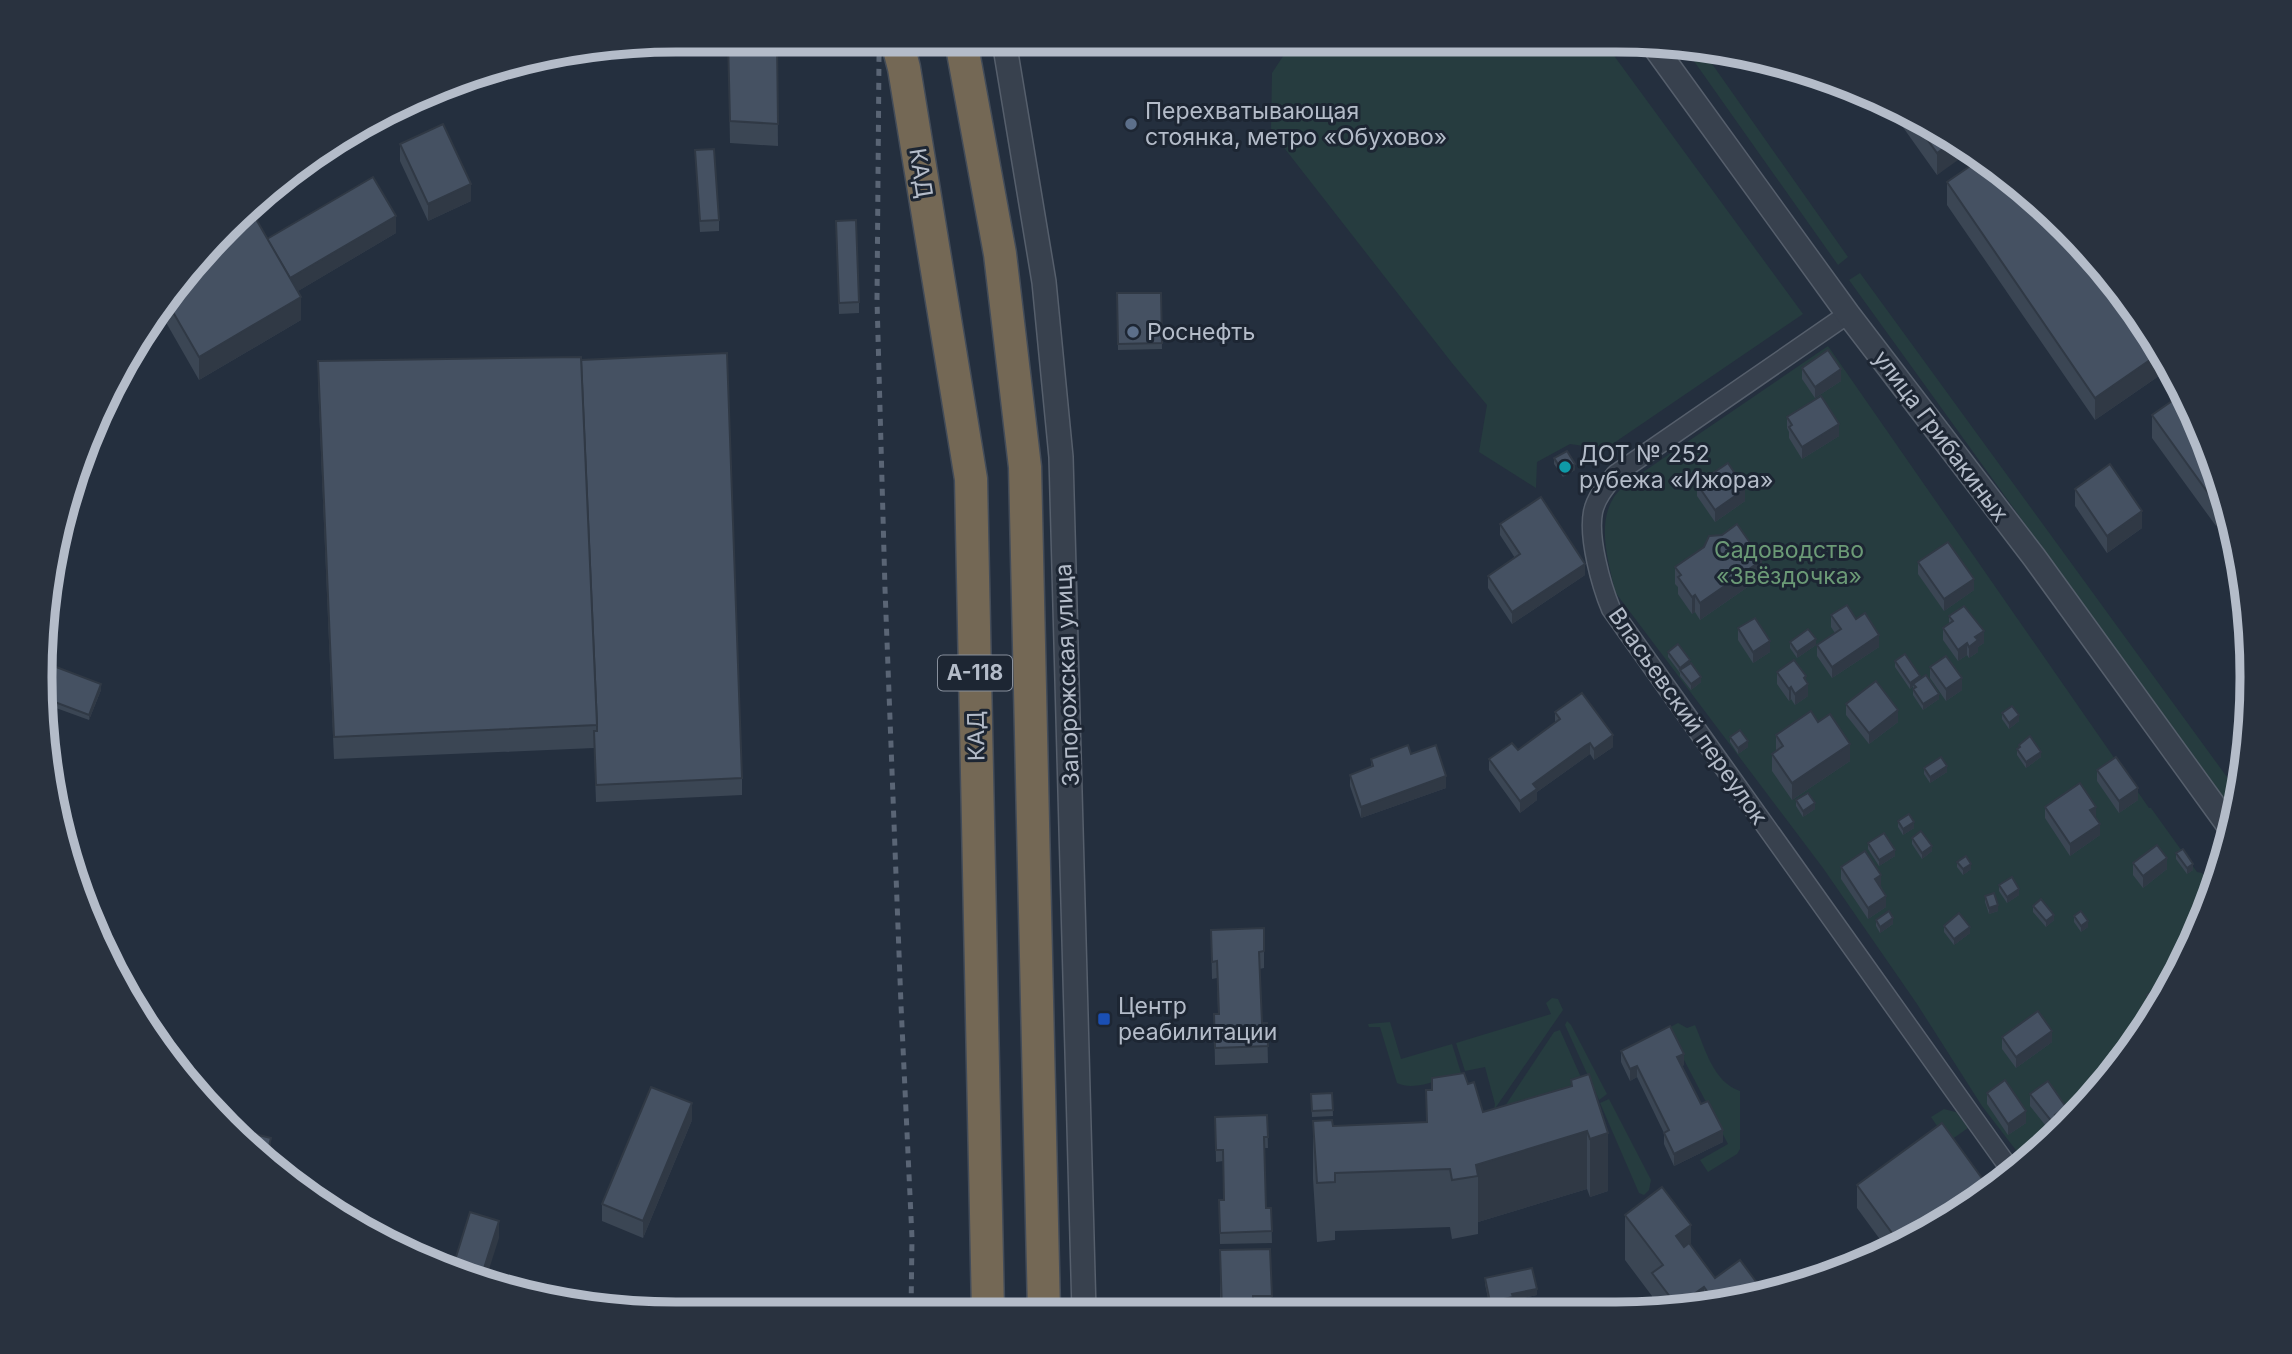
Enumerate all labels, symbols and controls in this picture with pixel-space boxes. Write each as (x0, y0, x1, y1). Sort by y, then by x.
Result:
place label: Перехватывающая стоянка, метро «Обухово» (1145, 97, 1447, 151)
marker: Перехватывающая стоянка, метро «Обухово» (1123, 116, 1139, 132)
street label: КАД (903, 146, 939, 200)
place label: Роснефть (1147, 318, 1255, 346)
marker: Роснефть (1125, 324, 1141, 340)
street label: улица Грибакиных (1867, 345, 2015, 527)
place label: ДОТ № 252 рубежа «Ижора» (1579, 440, 1773, 494)
marker: ДОТ № 252 рубежа «Ижора» (1557, 459, 1573, 475)
park label: Садоводство «Звёздочка» (1714, 536, 1864, 590)
street label: Запорожская улица (1049, 563, 1085, 787)
street label: Власьевский переулок (1602, 602, 1774, 830)
road number: А-118 (938, 656, 1012, 690)
street label: КАД (962, 711, 990, 761)
place label: Центр реабилитации (1118, 992, 1277, 1046)
marker: Центр реабилитации (1096, 1011, 1112, 1027)

